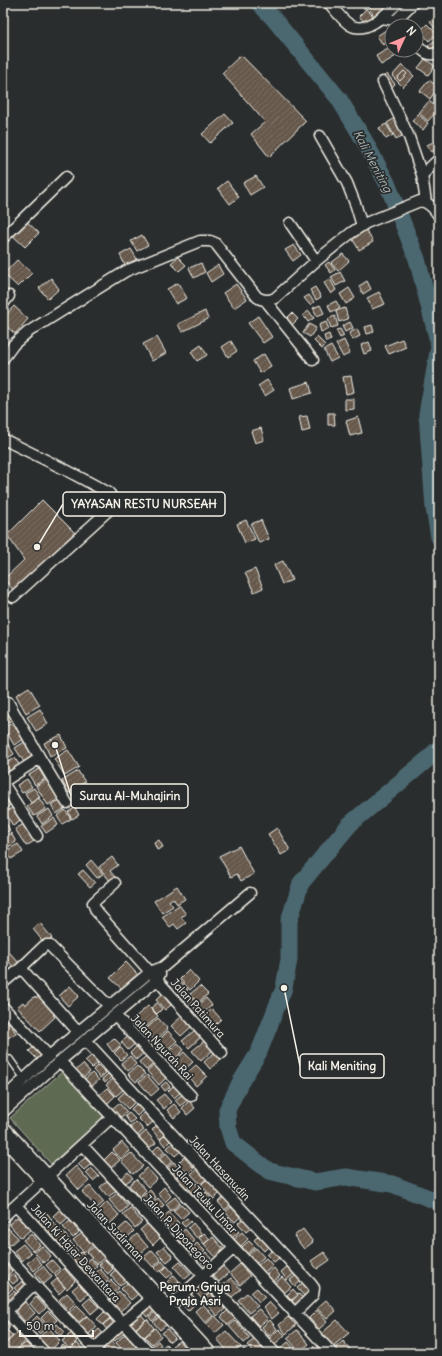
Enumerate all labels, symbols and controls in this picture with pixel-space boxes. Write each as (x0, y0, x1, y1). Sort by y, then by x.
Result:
north arrow (384, 18, 424, 58)
text: N (404, 23, 419, 39)
water label: Kali Meniting (350, 127, 396, 196)
callout: YAYASAN RESTU NURSEAH (63, 492, 225, 516)
text: YAYASAN RESTU NURSEAH (70, 496, 217, 511)
callout: Surau Al-Muhajirin (71, 784, 188, 808)
text: Surau Al-Muhajirin (80, 788, 181, 803)
street label: Jalan Patimura (168, 975, 228, 1041)
street label: Jalan Ngurah Rai (128, 1011, 196, 1083)
callout: Kali Meniting (300, 1054, 384, 1078)
text: Kali Meniting (308, 1058, 377, 1074)
street label: Jalan Hasanudin (187, 1133, 253, 1203)
street label: Jalan Teuku Umar (169, 1162, 241, 1237)
street label: Jalan P. Diponegoro (140, 1191, 218, 1273)
street label: Jalan Sudirman (84, 1198, 148, 1264)
street label: Jalan Ki Hajar Dewantara (28, 1201, 124, 1305)
district label: Perum. Griya Praja Asri (160, 1279, 231, 1308)
scale bar (20, 1312, 93, 1338)
text: 50 m (26, 1318, 55, 1333)

